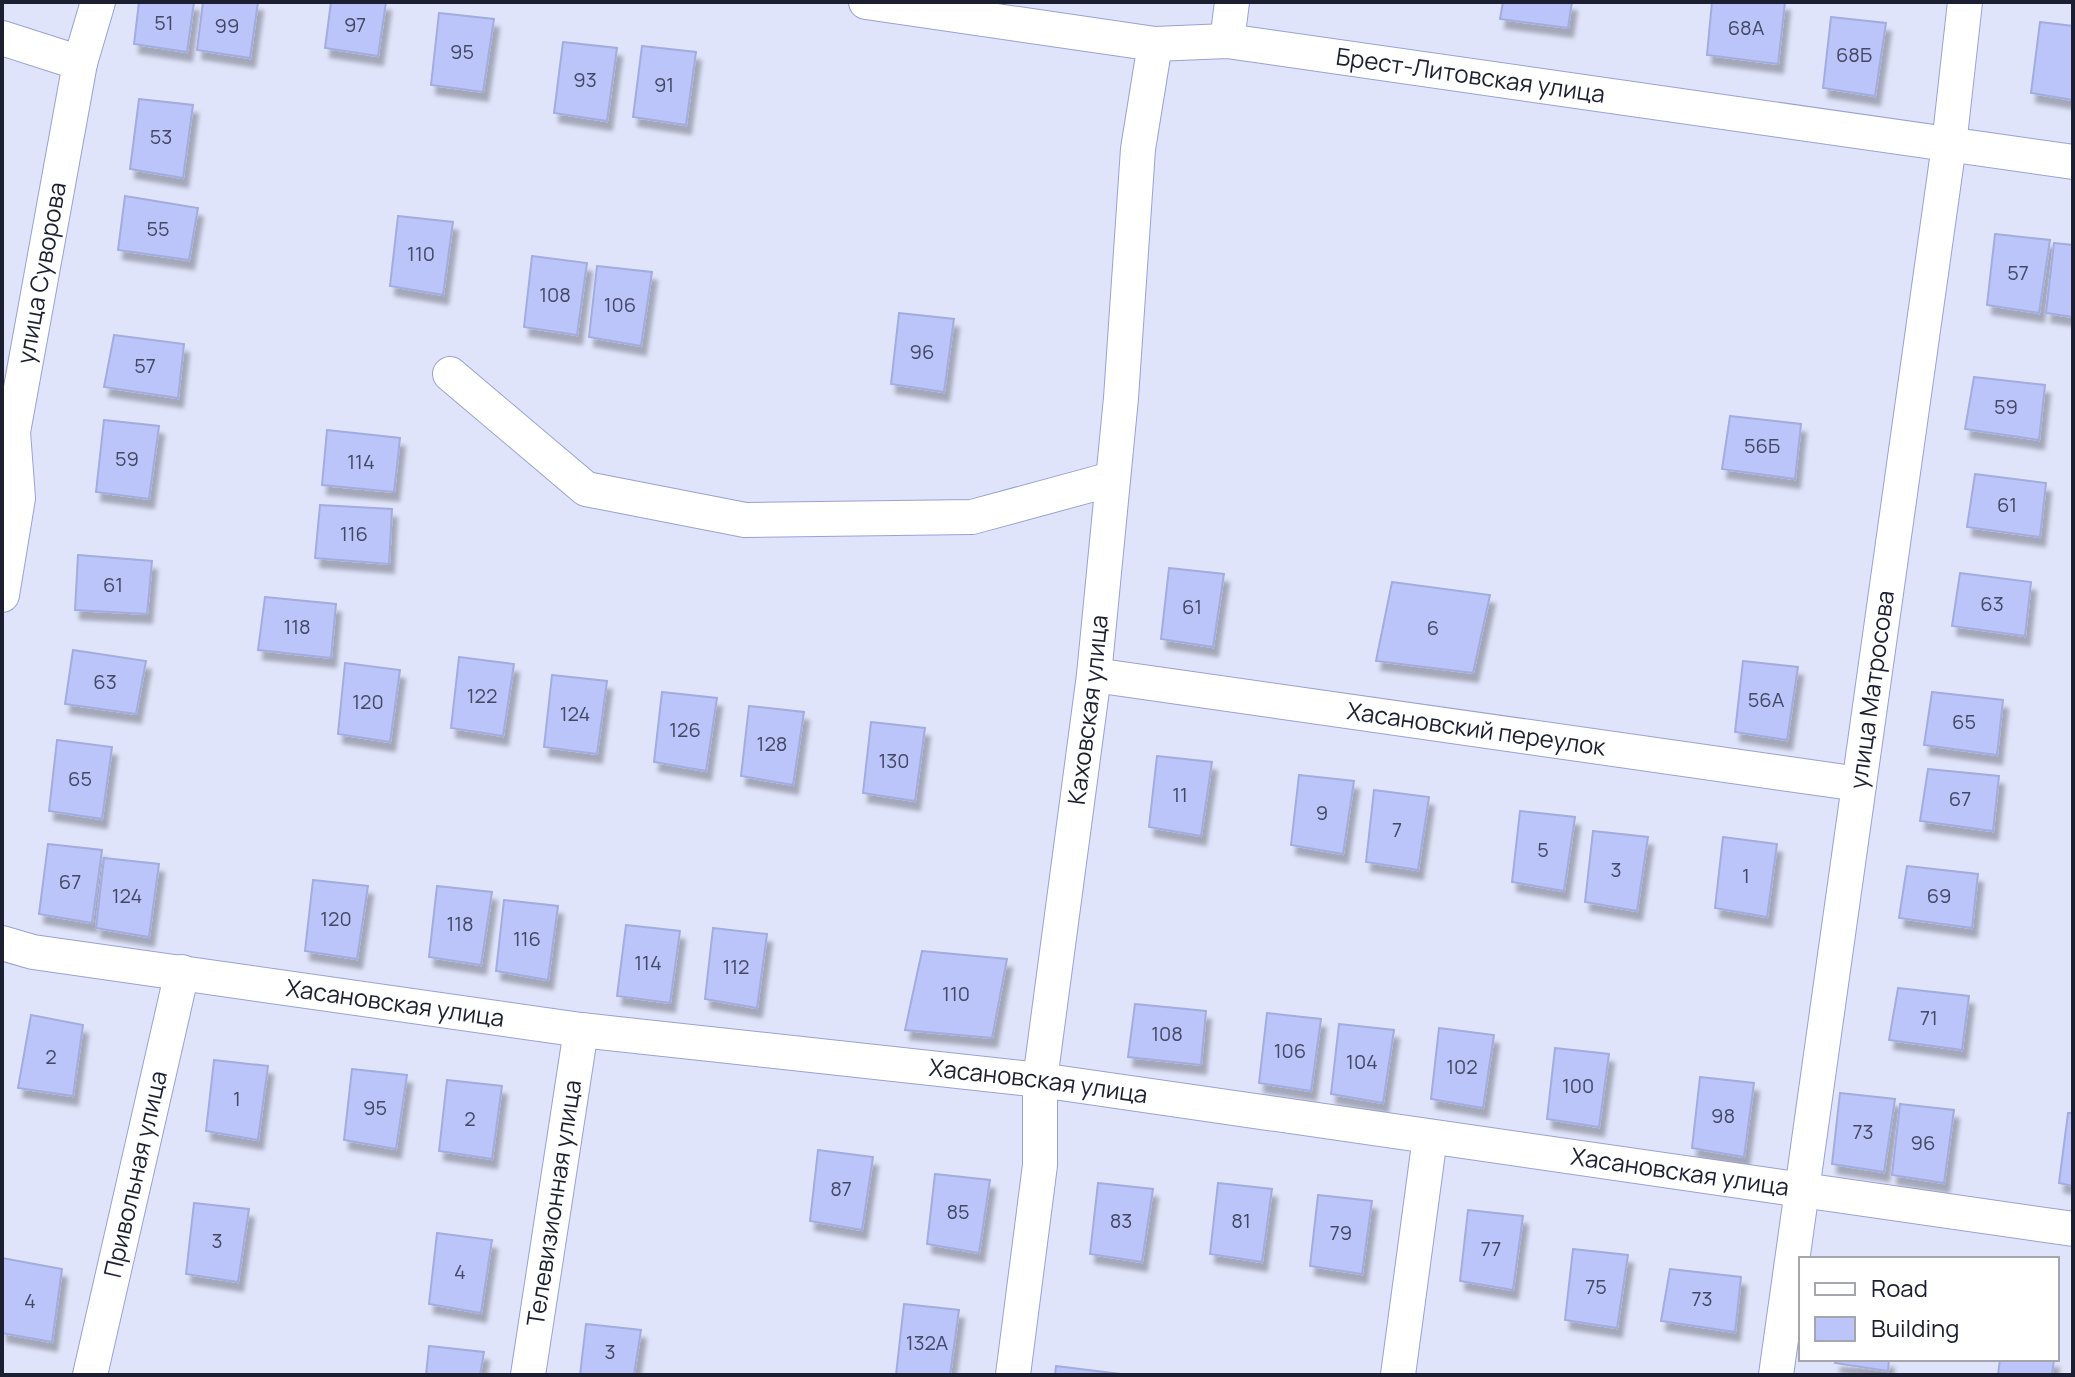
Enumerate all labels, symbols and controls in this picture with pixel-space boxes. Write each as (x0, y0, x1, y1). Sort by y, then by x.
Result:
house number: 51 (154, 9, 174, 36)
house number: 97 (344, 11, 366, 38)
house number: 99 (215, 12, 239, 39)
house number: 68А (1728, 14, 1765, 41)
house number: 95 (450, 38, 474, 65)
street label: Брест-Литовская улица (1334, 39, 1607, 110)
house number: 68Б (1836, 41, 1872, 68)
house number: 93 (573, 66, 597, 93)
house number: 91 (654, 71, 674, 98)
house number: 53 (150, 123, 172, 150)
street label: улица Суворова (8, 179, 73, 366)
house number: 55 (146, 215, 170, 242)
house number: 110 (407, 240, 435, 267)
house number: 57 (2007, 259, 2029, 286)
house number: 108 (539, 281, 571, 308)
house number: 106 (604, 291, 636, 318)
house number: 96 (910, 338, 934, 365)
house number: 57 (134, 352, 156, 379)
house number: 59 (1994, 393, 2018, 420)
house number: 56Б (1744, 432, 1780, 459)
house number: 59 (115, 445, 139, 472)
house number: 114 (347, 448, 375, 475)
house number: 61 (1997, 491, 2017, 518)
house number: 116 (340, 520, 368, 547)
house number: 61 (103, 571, 123, 598)
street label: улица Матросова (1841, 588, 1901, 791)
house number: 63 (1980, 590, 2004, 617)
house number: 61 (1182, 593, 1202, 620)
house number: 118 (283, 613, 311, 640)
street label: Каховская улица (1059, 613, 1115, 807)
house number: 6 (1427, 614, 1439, 641)
house number: 63 (93, 668, 117, 695)
house number: 122 (467, 682, 497, 709)
house number: 56А (1748, 686, 1785, 713)
house number: 120 (352, 688, 384, 715)
street label: Хасановский переулок (1345, 693, 1609, 763)
house number: 124 (560, 700, 590, 727)
house number: 65 (1952, 708, 1976, 735)
house number: 126 (669, 716, 701, 743)
house number: 128 (757, 730, 787, 757)
house number: 130 (878, 747, 910, 774)
house number: 65 (68, 765, 92, 792)
house number: 11 (1172, 781, 1188, 808)
house number: 67 (1949, 785, 1971, 812)
house number: 9 (1316, 799, 1328, 826)
house number: 7 (1392, 816, 1402, 843)
house number: 5 (1537, 836, 1549, 863)
house number: 3 (1610, 856, 1622, 883)
house number: 1 (1742, 862, 1750, 889)
house number: 67 (59, 868, 81, 895)
house number: 124 (112, 882, 142, 909)
house number: 69 (1927, 882, 1951, 909)
house number: 120 (320, 905, 352, 932)
house number: 118 (446, 910, 474, 937)
house number: 116 (513, 925, 541, 952)
house number: 114 (634, 949, 662, 976)
house number: 112 (723, 953, 750, 980)
street label: Хасановская улица (284, 970, 507, 1034)
house number: 110 (942, 980, 970, 1007)
house number: 71 (1920, 1004, 1938, 1031)
house number: 108 (1151, 1020, 1183, 1047)
house number: 106 (1274, 1037, 1306, 1064)
house number: 2 (45, 1043, 57, 1070)
house number: 104 (1346, 1048, 1378, 1075)
street label: Хасановская улица (927, 1050, 1150, 1110)
house number: 102 (1446, 1053, 1478, 1080)
street label: Привольная улица (95, 1067, 174, 1280)
house number: 100 (1562, 1072, 1594, 1099)
street label: Телевизионная улица (518, 1077, 588, 1328)
house number: 1 (233, 1085, 241, 1112)
house number: 95 (363, 1094, 387, 1121)
house number: 98 (1711, 1102, 1735, 1129)
house number: 2 (464, 1105, 476, 1132)
house number: 73 (1852, 1118, 1874, 1145)
house number: 96 (1911, 1129, 1935, 1156)
street label: Хасановская улица (1569, 1139, 1791, 1203)
house number: 87 (830, 1175, 852, 1202)
house number: 85 (946, 1198, 970, 1225)
house number: 83 (1110, 1207, 1132, 1234)
house number: 81 (1231, 1207, 1251, 1234)
house number: 79 (1330, 1219, 1352, 1246)
house number: 3 (211, 1227, 223, 1254)
house number: 77 (1481, 1235, 1501, 1262)
legend (1799, 1257, 2059, 1361)
house number: 4 (454, 1258, 466, 1285)
text: Road (1871, 1271, 1928, 1304)
house number: 75 (1585, 1273, 1607, 1300)
house number: 73 (1691, 1285, 1713, 1312)
house number: 4 (24, 1287, 36, 1314)
text: Building (1871, 1311, 1959, 1344)
house number: 132А (906, 1329, 949, 1356)
house number: 3 (604, 1338, 616, 1365)

